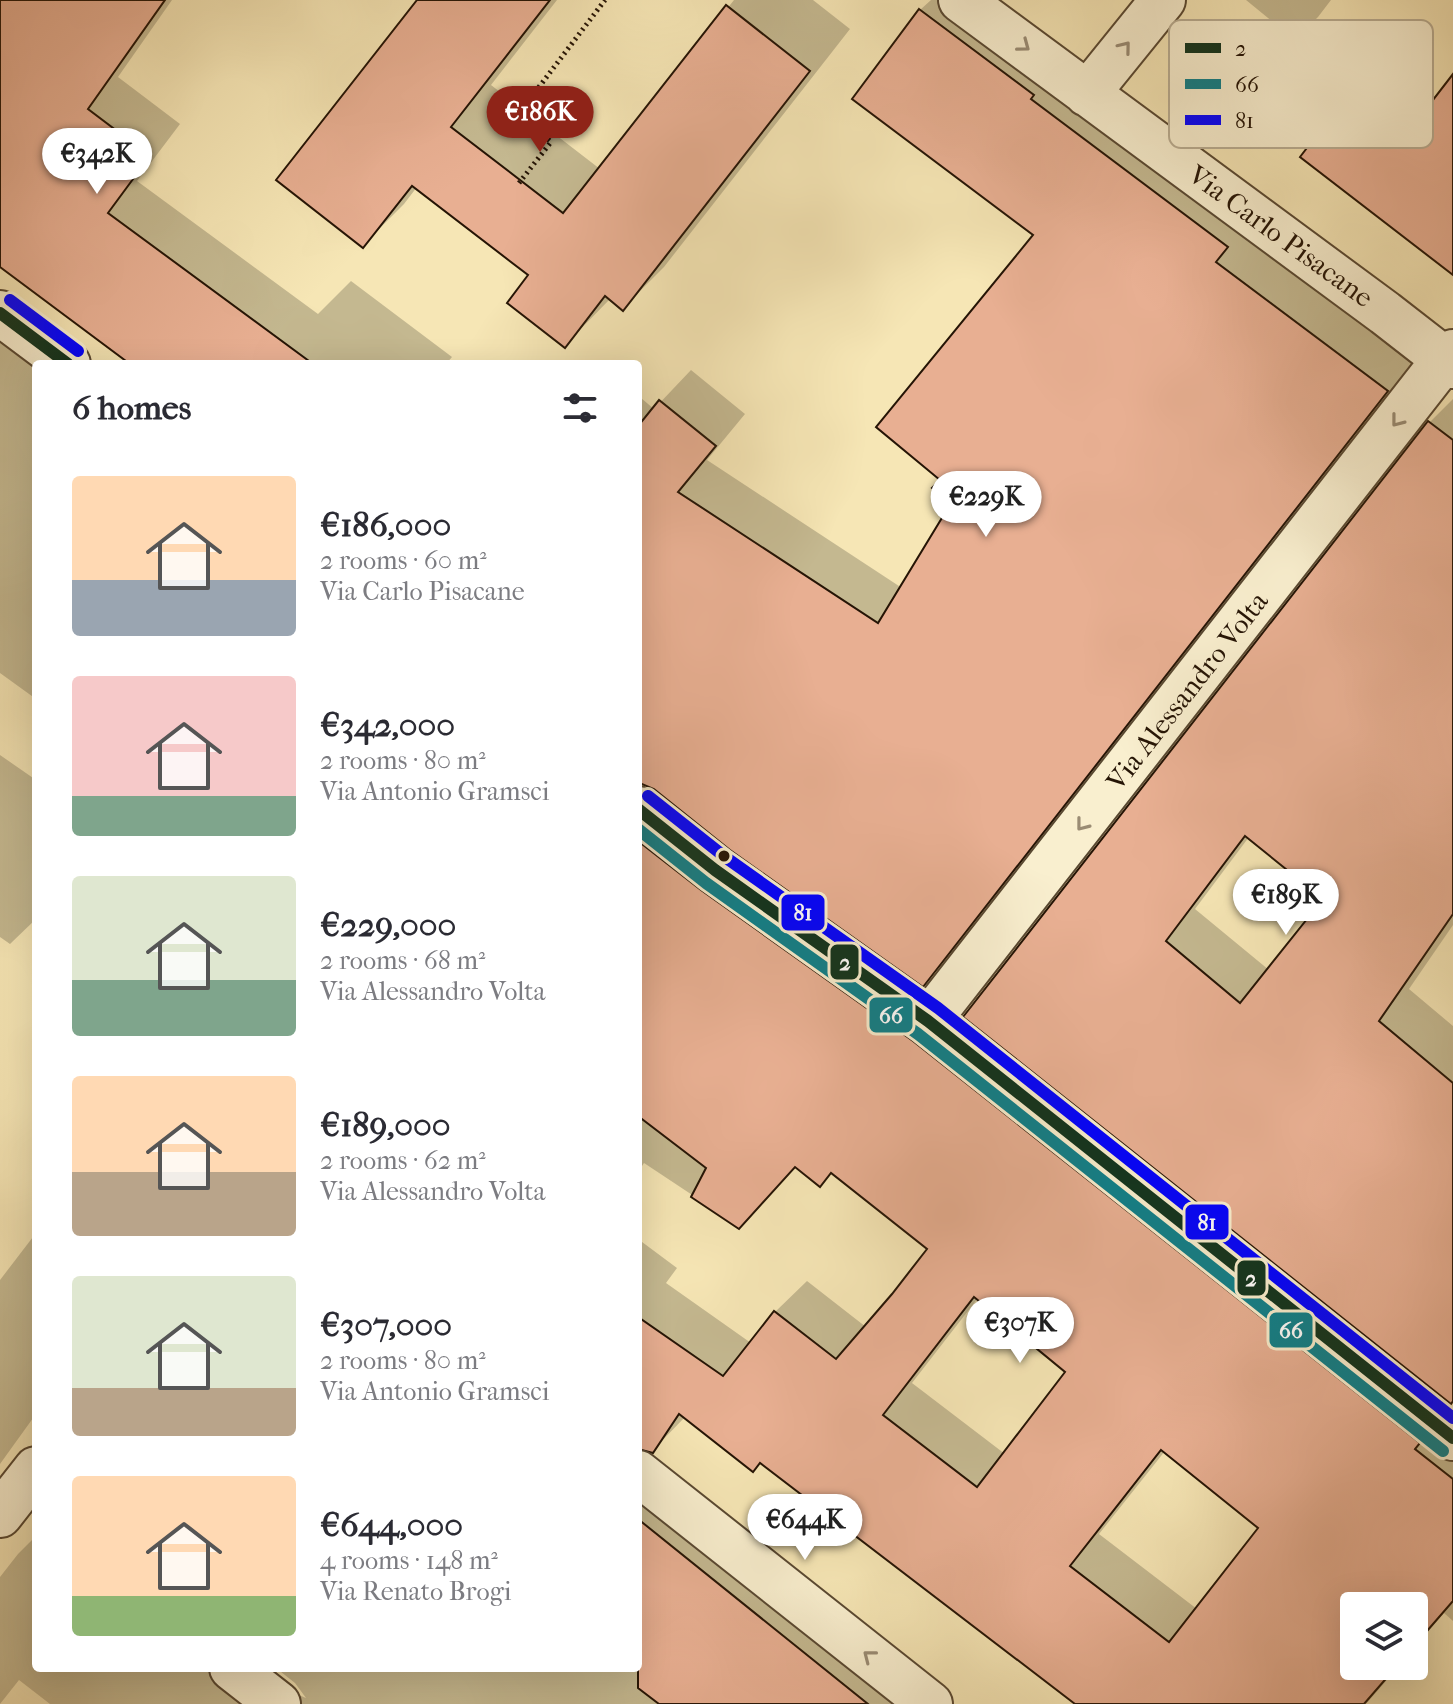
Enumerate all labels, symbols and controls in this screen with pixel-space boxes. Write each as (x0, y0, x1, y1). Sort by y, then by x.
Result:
legend (1169, 20, 1433, 148)
text: 2 (1235, 36, 1246, 62)
one-way arrow (1015, 37, 1030, 51)
one-way arrow (1115, 42, 1130, 56)
text: 66 (1235, 72, 1259, 98)
pin: €186K (484, 86, 596, 154)
text: €186K (505, 96, 575, 127)
text: 81 (1235, 108, 1254, 134)
pin: €342K (41, 128, 153, 196)
text: €342K (60, 138, 134, 169)
street label: Via Carlo Pisacane (1181, 157, 1380, 314)
icon: filters (558, 386, 602, 430)
text: 6 homes (72, 388, 191, 428)
one-way arrow (1392, 412, 1406, 427)
pin: €229K (930, 471, 1042, 539)
text: €229K (949, 481, 1023, 512)
text: €186,000 (320, 505, 451, 545)
icon: home (136, 508, 232, 604)
text: 2 rooms · 60 m² (320, 545, 487, 576)
text: Via Carlo Pisacane (320, 576, 525, 607)
street label: Via Alessandro Volta (1099, 584, 1275, 798)
text: €342,000 (320, 705, 455, 745)
icon: home (136, 708, 232, 804)
text: 2 rooms · 80 m² (320, 745, 486, 776)
text: Via Antonio Gramsci (320, 776, 549, 807)
one-way arrow (1077, 816, 1091, 831)
unlabelled marker (716, 848, 732, 864)
pin: €189K (1230, 869, 1342, 937)
text: €189K (1251, 879, 1321, 910)
line badge: 81 (780, 893, 826, 932)
text: 81 (794, 900, 812, 926)
text: €229,000 (320, 905, 456, 945)
icon: home (136, 908, 232, 1004)
line badge: 2 (829, 943, 860, 981)
text: 2 rooms · 68 m² (320, 945, 485, 976)
text: 2 (839, 950, 851, 976)
text: Via Alessandro Volta (320, 976, 546, 1007)
line badge: 66 (868, 996, 914, 1034)
text: 66 (879, 1003, 904, 1029)
text: €189,000 (320, 1105, 451, 1145)
icon: home (136, 1108, 232, 1204)
text: 2 rooms · 62 m² (320, 1145, 486, 1176)
text: Via Alessandro Volta (320, 1176, 546, 1207)
line badge: 81 (1184, 1203, 1230, 1241)
text: 81 (1198, 1210, 1216, 1236)
line badge: 2 (1236, 1259, 1267, 1297)
text: 2 (1245, 1266, 1257, 1292)
pin: €307K (964, 1297, 1076, 1365)
text: €307,000 (320, 1305, 452, 1345)
text: €307K (984, 1307, 1056, 1338)
icon: home (136, 1308, 232, 1404)
line badge: 66 (1268, 1311, 1314, 1349)
text: 66 (1279, 1318, 1304, 1344)
text: 2 rooms · 80 m² (320, 1345, 486, 1376)
text: Via Antonio Gramsci (320, 1376, 549, 1407)
pin: €644K (749, 1494, 861, 1562)
text: €644K (765, 1504, 845, 1535)
text: €644,000 (320, 1505, 463, 1545)
icon: home (136, 1508, 232, 1604)
text: 4 rooms · 148 m² (320, 1545, 498, 1576)
text: Via Renato Brogi (320, 1576, 511, 1607)
map controls (1340, 1592, 1428, 1680)
button: layers (1340, 1592, 1428, 1680)
one-way arrow (863, 1651, 878, 1665)

